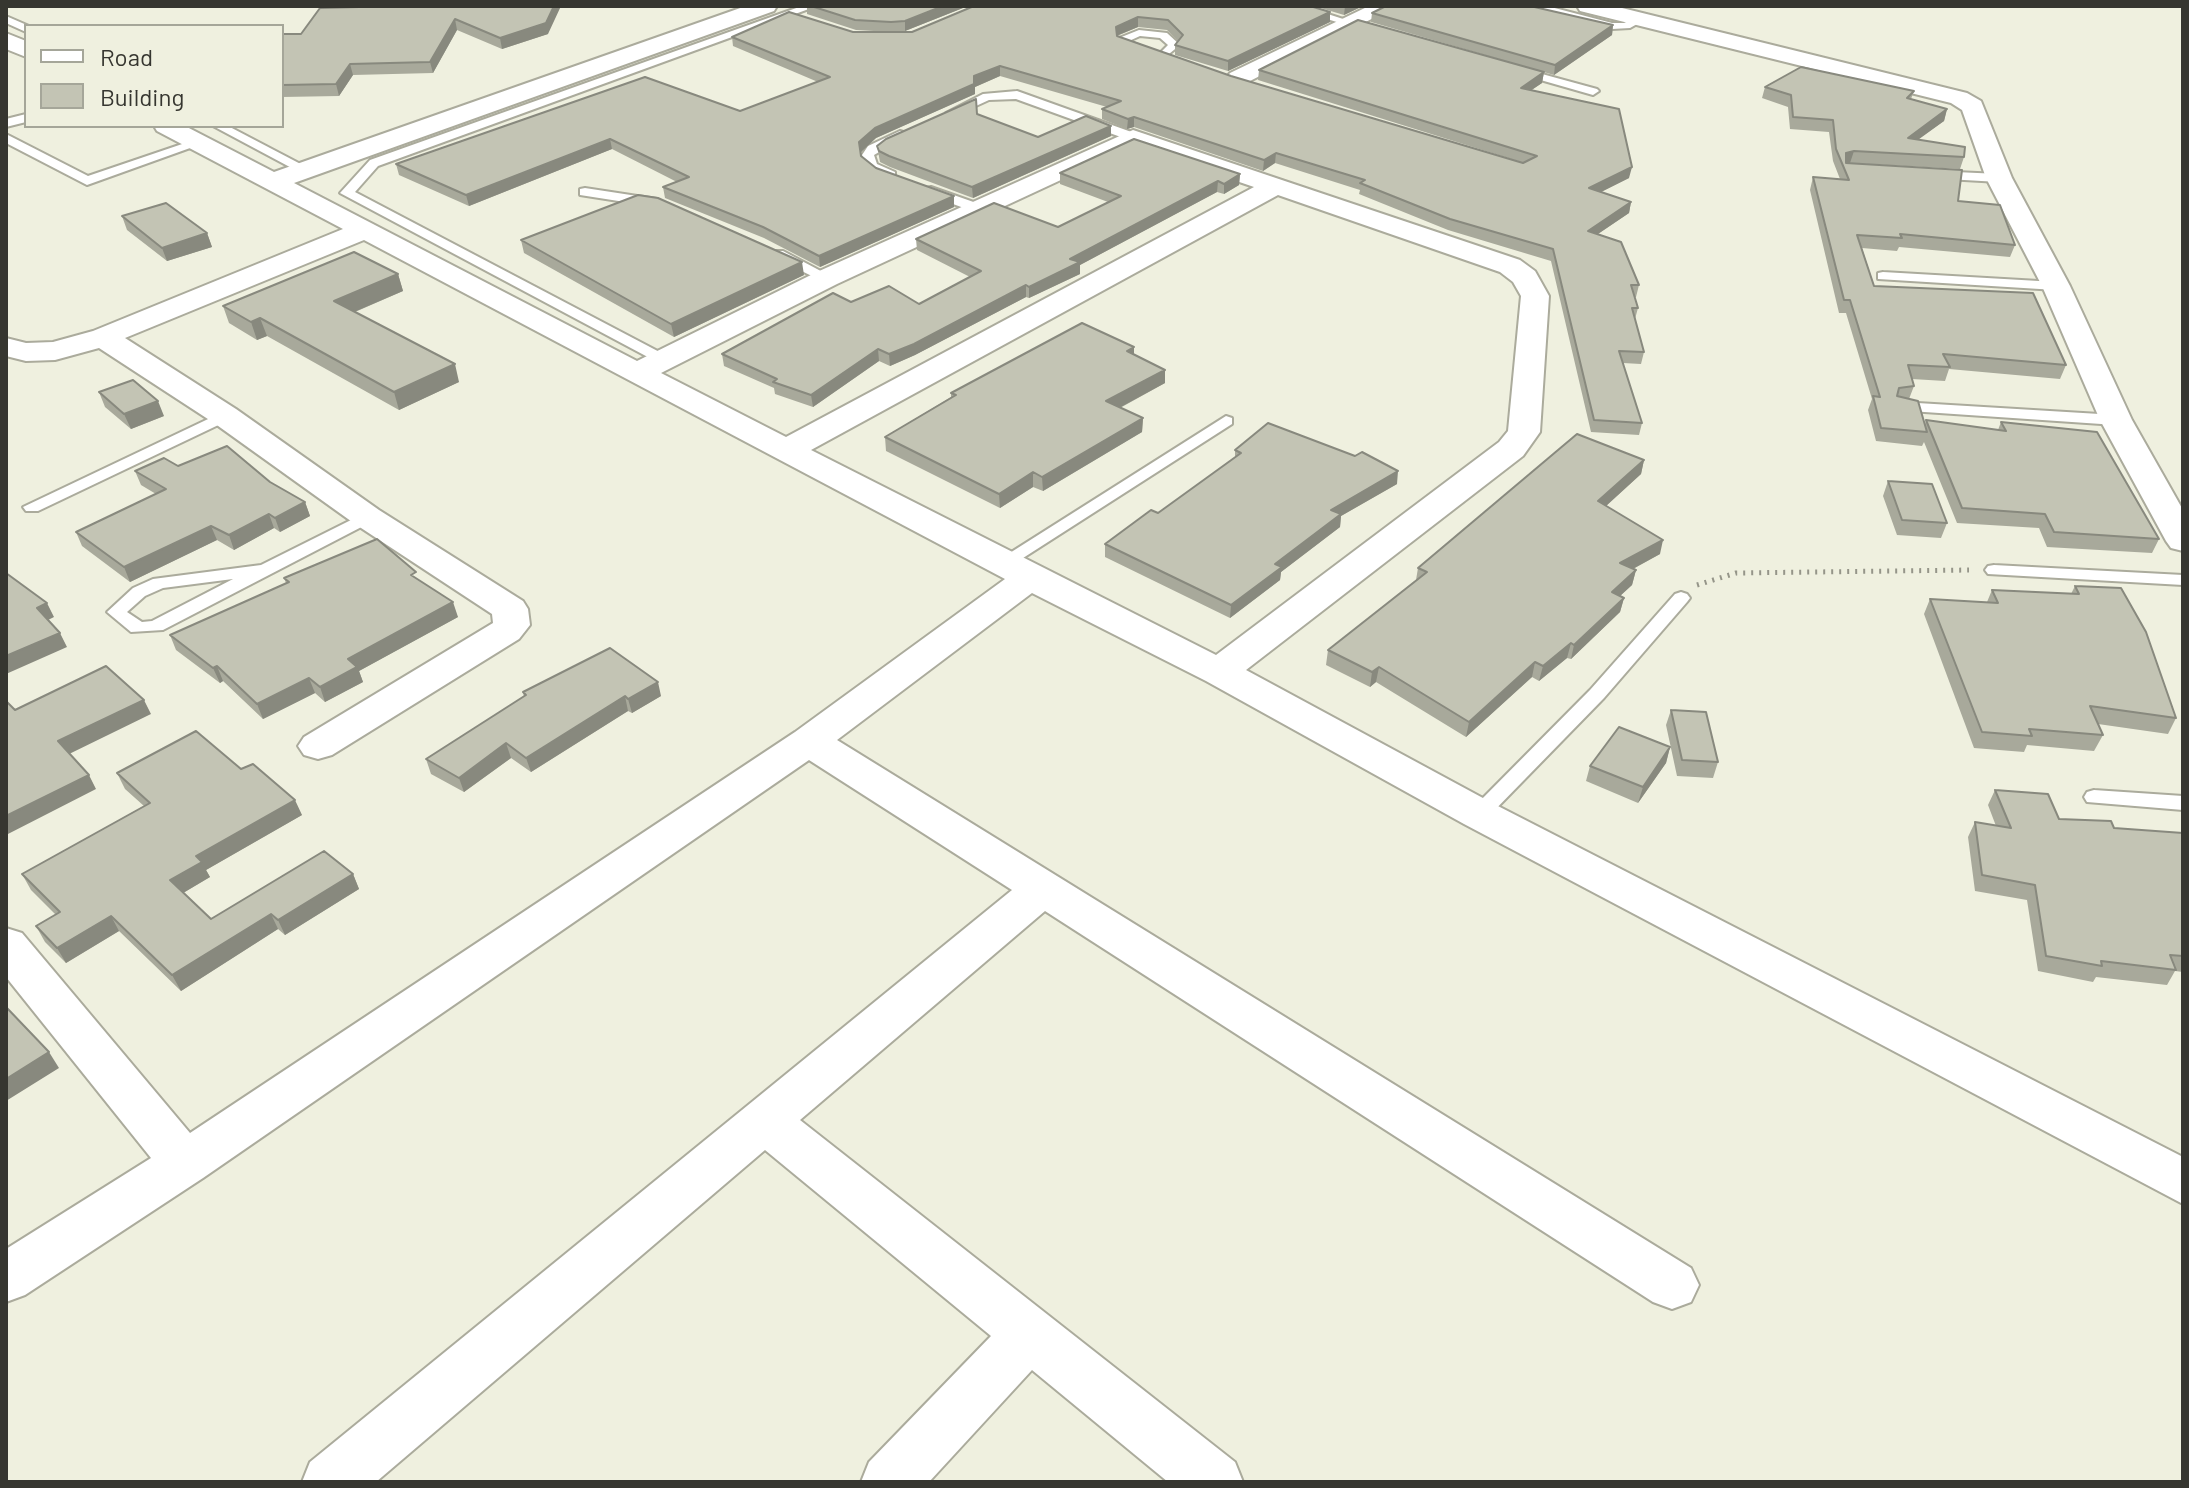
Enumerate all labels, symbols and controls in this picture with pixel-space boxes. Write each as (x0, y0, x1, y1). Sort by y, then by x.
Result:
legend (24, 24, 284, 128)
text: Road (100, 42, 153, 71)
text: Building (100, 82, 184, 111)

